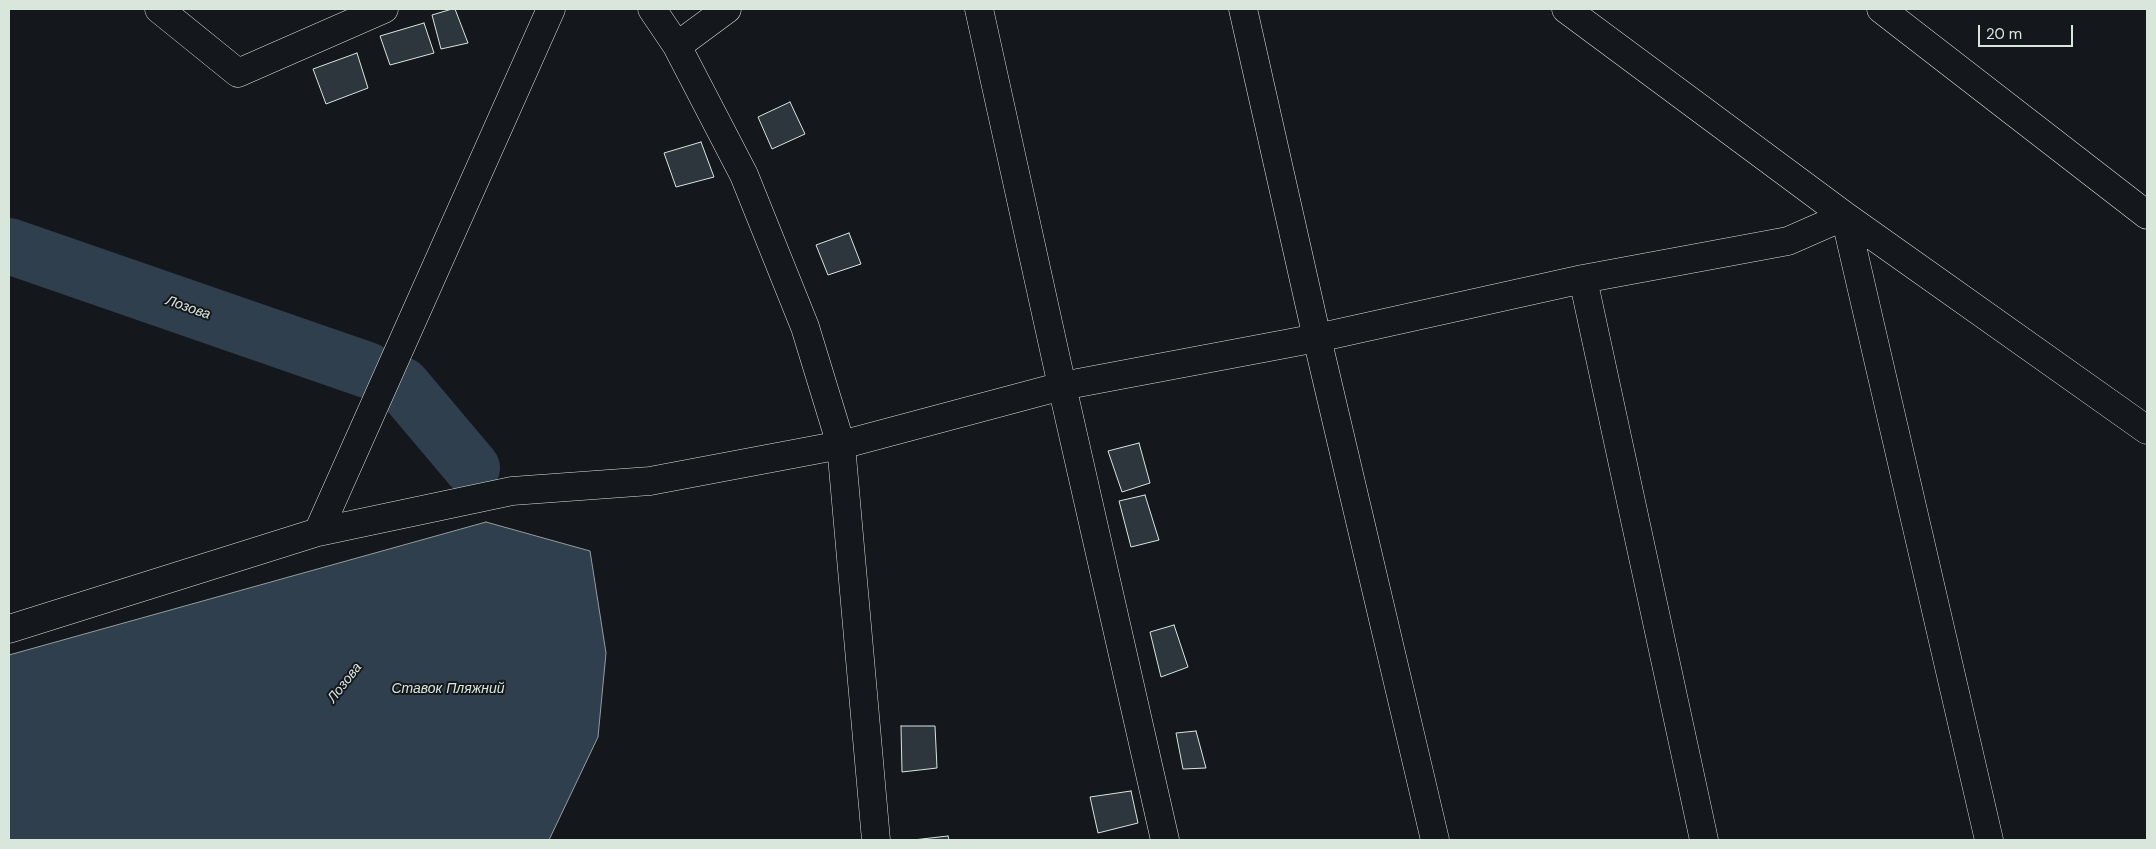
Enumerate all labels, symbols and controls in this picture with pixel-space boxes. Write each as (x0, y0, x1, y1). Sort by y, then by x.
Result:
scale bar (1981, 15, 2076, 47)
text: 20 m (1986, 24, 2022, 44)
water label: Лозова (163, 293, 213, 323)
water label: Лозова (324, 660, 366, 706)
water label: Ставок Пляжний (391, 681, 505, 697)

